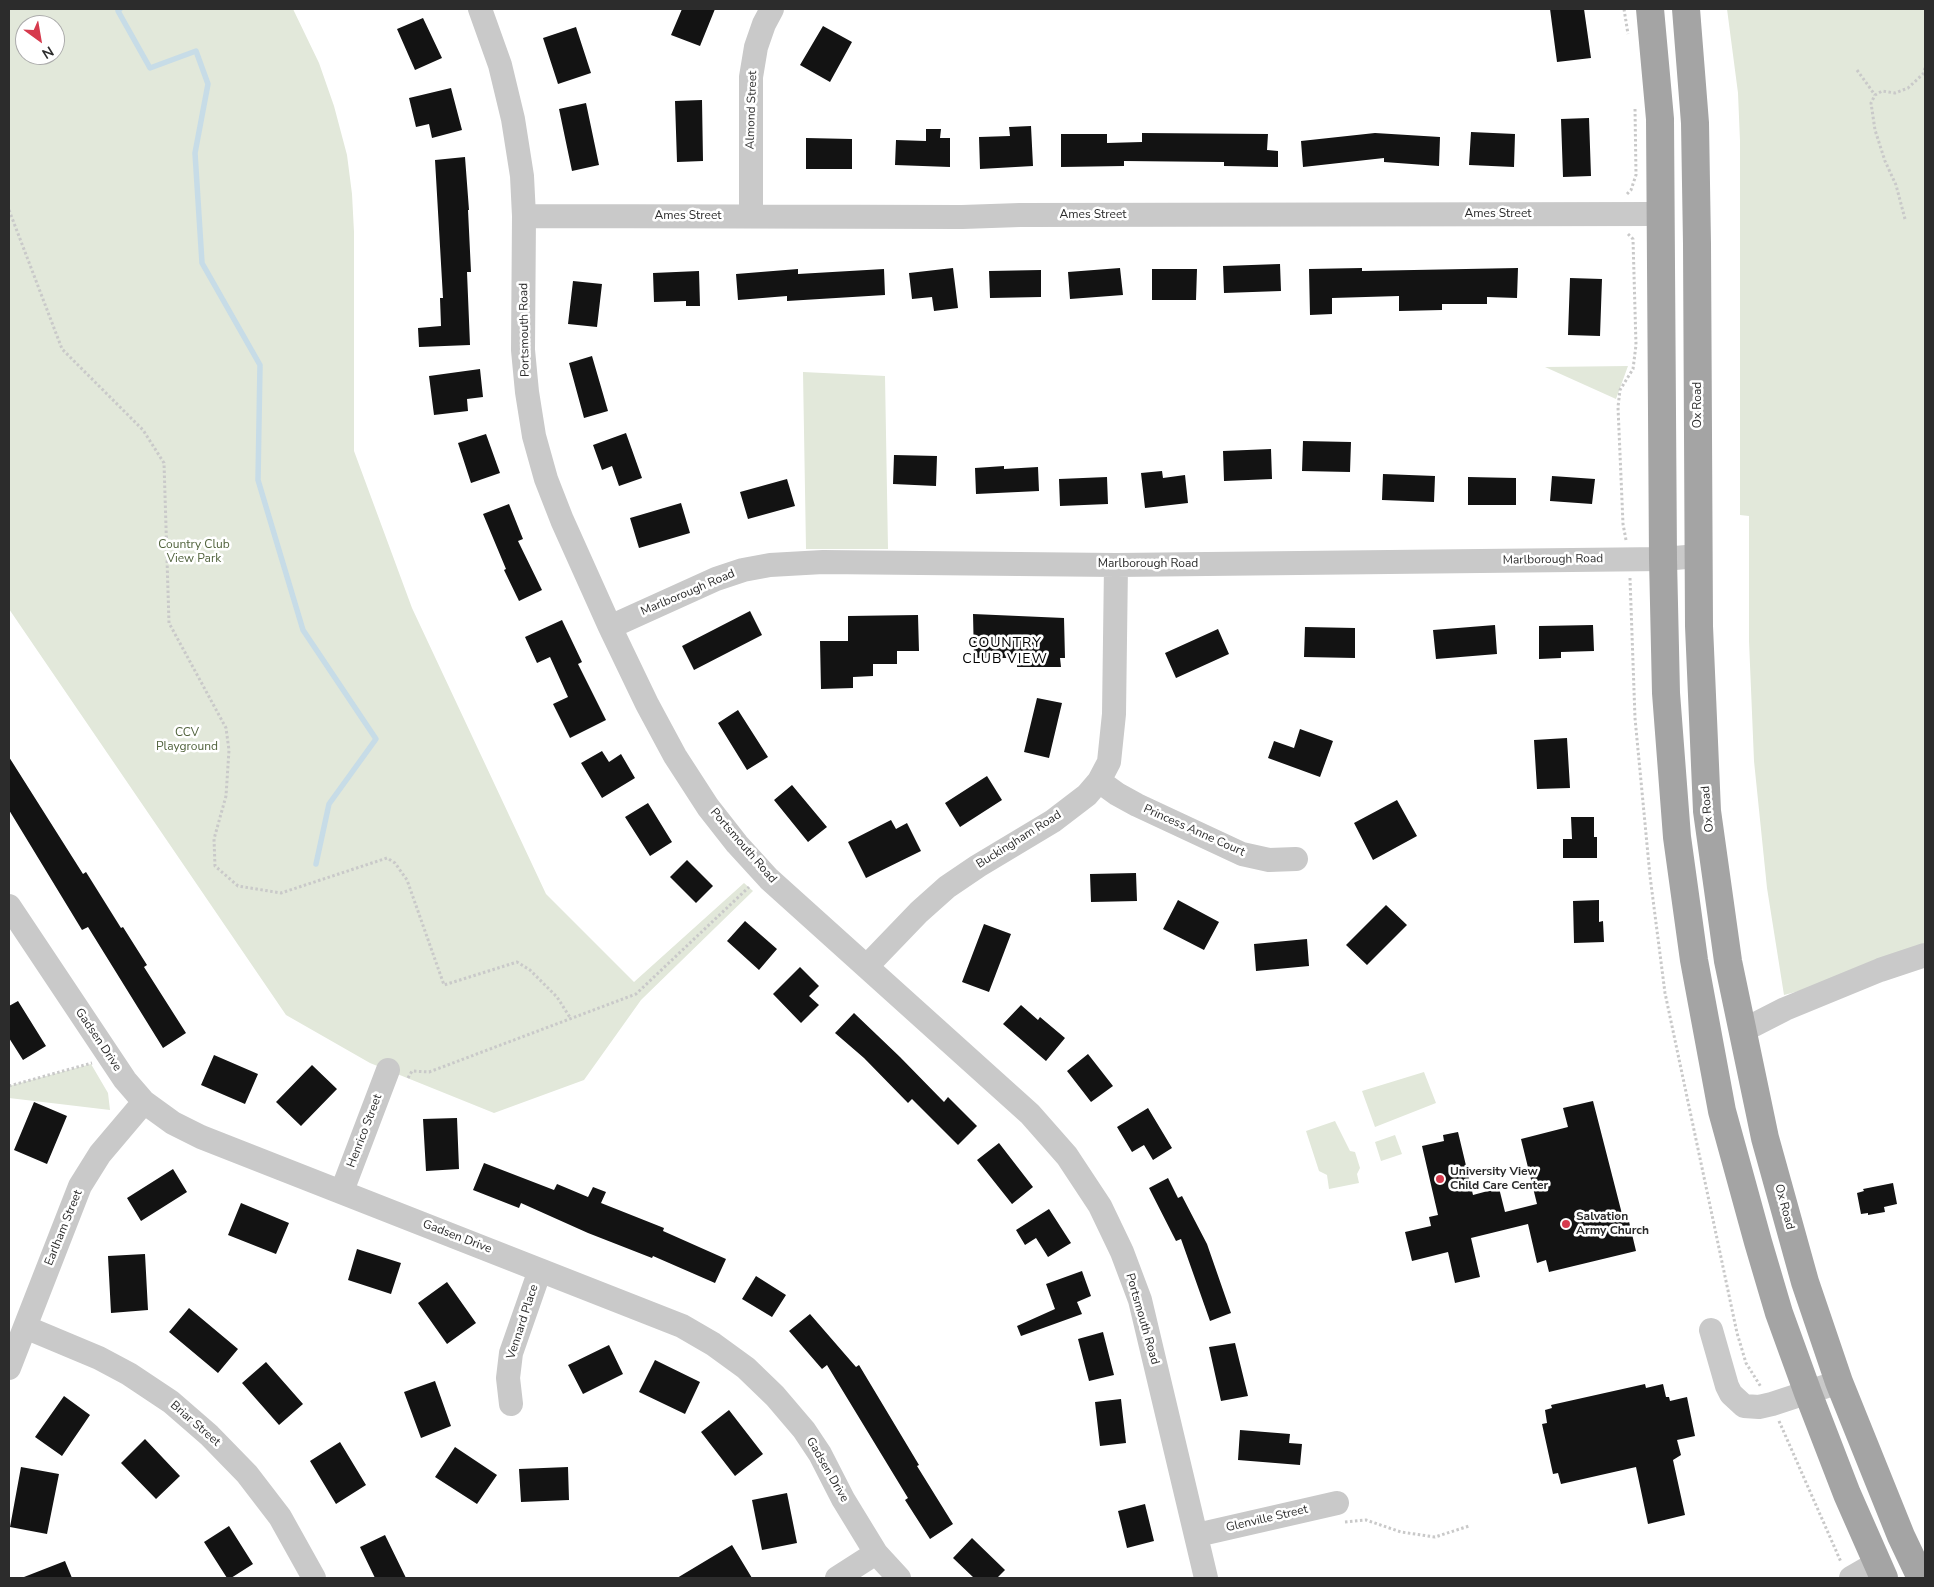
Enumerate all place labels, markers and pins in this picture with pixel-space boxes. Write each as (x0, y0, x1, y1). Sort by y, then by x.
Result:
place label: University View Child Care Center (1450, 1165, 1548, 1193)
marker: University View Child Care Center (1434, 1173, 1446, 1185)
place label: Salvation Army Church (1576, 1210, 1649, 1238)
marker: Salvation Army Church (1560, 1218, 1572, 1230)

